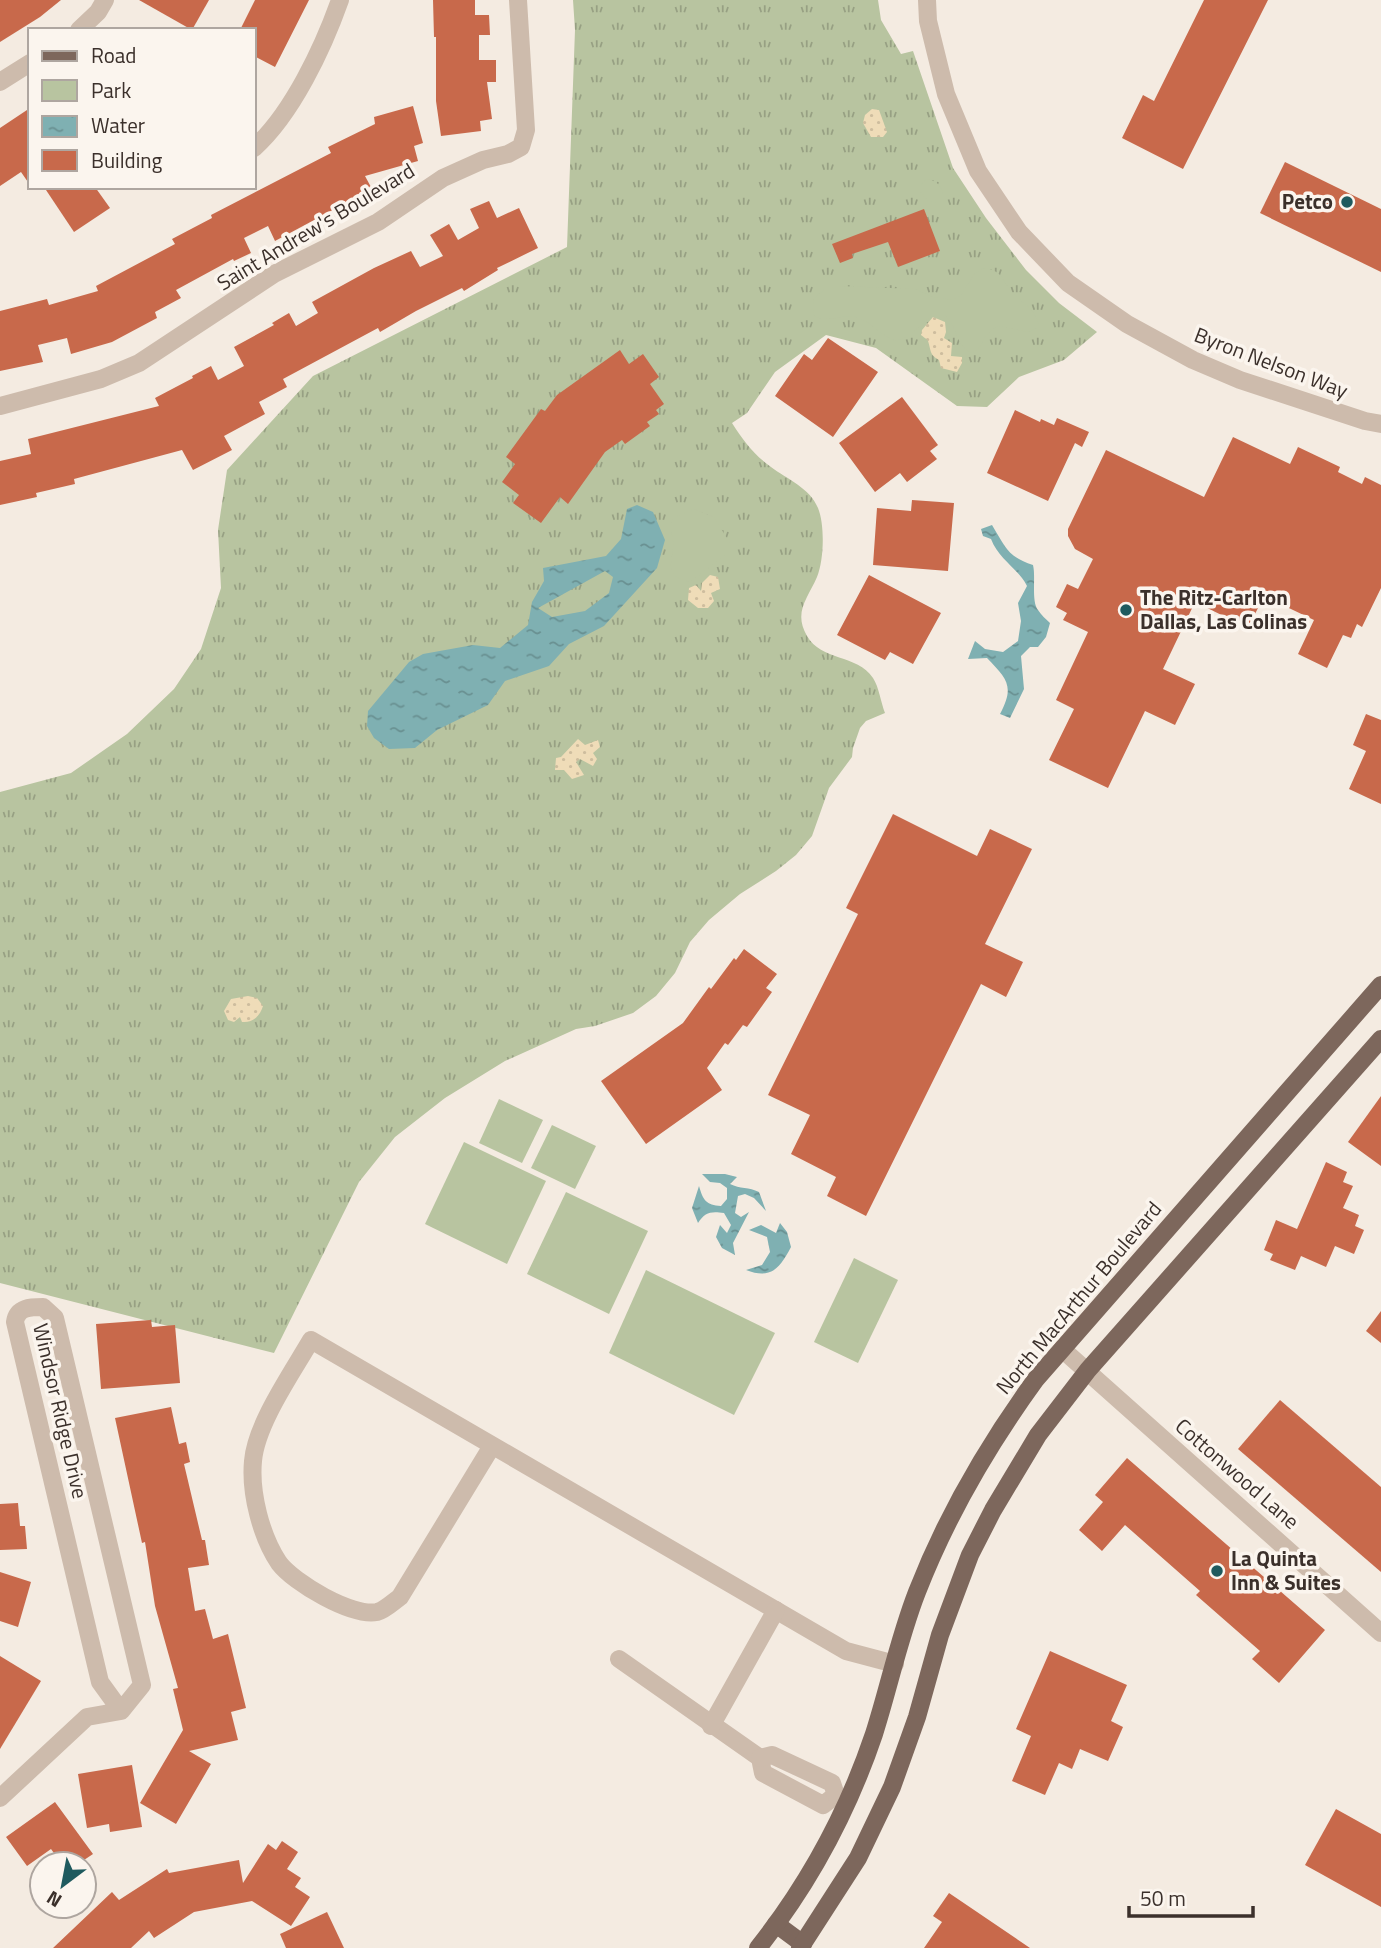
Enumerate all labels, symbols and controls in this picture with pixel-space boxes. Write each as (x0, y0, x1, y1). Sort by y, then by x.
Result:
legend (28, 28, 256, 189)
text: Road (91, 39, 136, 71)
text: Park (91, 74, 131, 106)
text: Water (91, 109, 145, 141)
text: Building (91, 144, 163, 176)
street label: Saint Andrew's Boulevard (210, 154, 421, 298)
place label: Petco (1282, 185, 1333, 217)
marker: Petco (1339, 194, 1355, 210)
street label: Byron Nelson Way (1190, 318, 1353, 406)
place label: The Ritz-Carlton Dallas, Las Colinas (1140, 581, 1307, 637)
marker: The Ritz-Carlton Dallas, Las Colinas (1118, 602, 1134, 618)
street label: North MacArthur Boulevard (988, 1194, 1169, 1401)
street label: Windsor Ridge Drive (25, 1320, 97, 1502)
street label: Cottonwood Lane (1168, 1410, 1307, 1536)
place label: La Quinta Inn & Suites (1231, 1542, 1341, 1598)
marker: La Quinta Inn & Suites (1209, 1563, 1225, 1579)
north arrow (28, 1850, 98, 1920)
scale bar (1129, 1874, 1253, 1918)
text: 50 m (1140, 1882, 1186, 1914)
text: N (40, 1884, 67, 1916)

